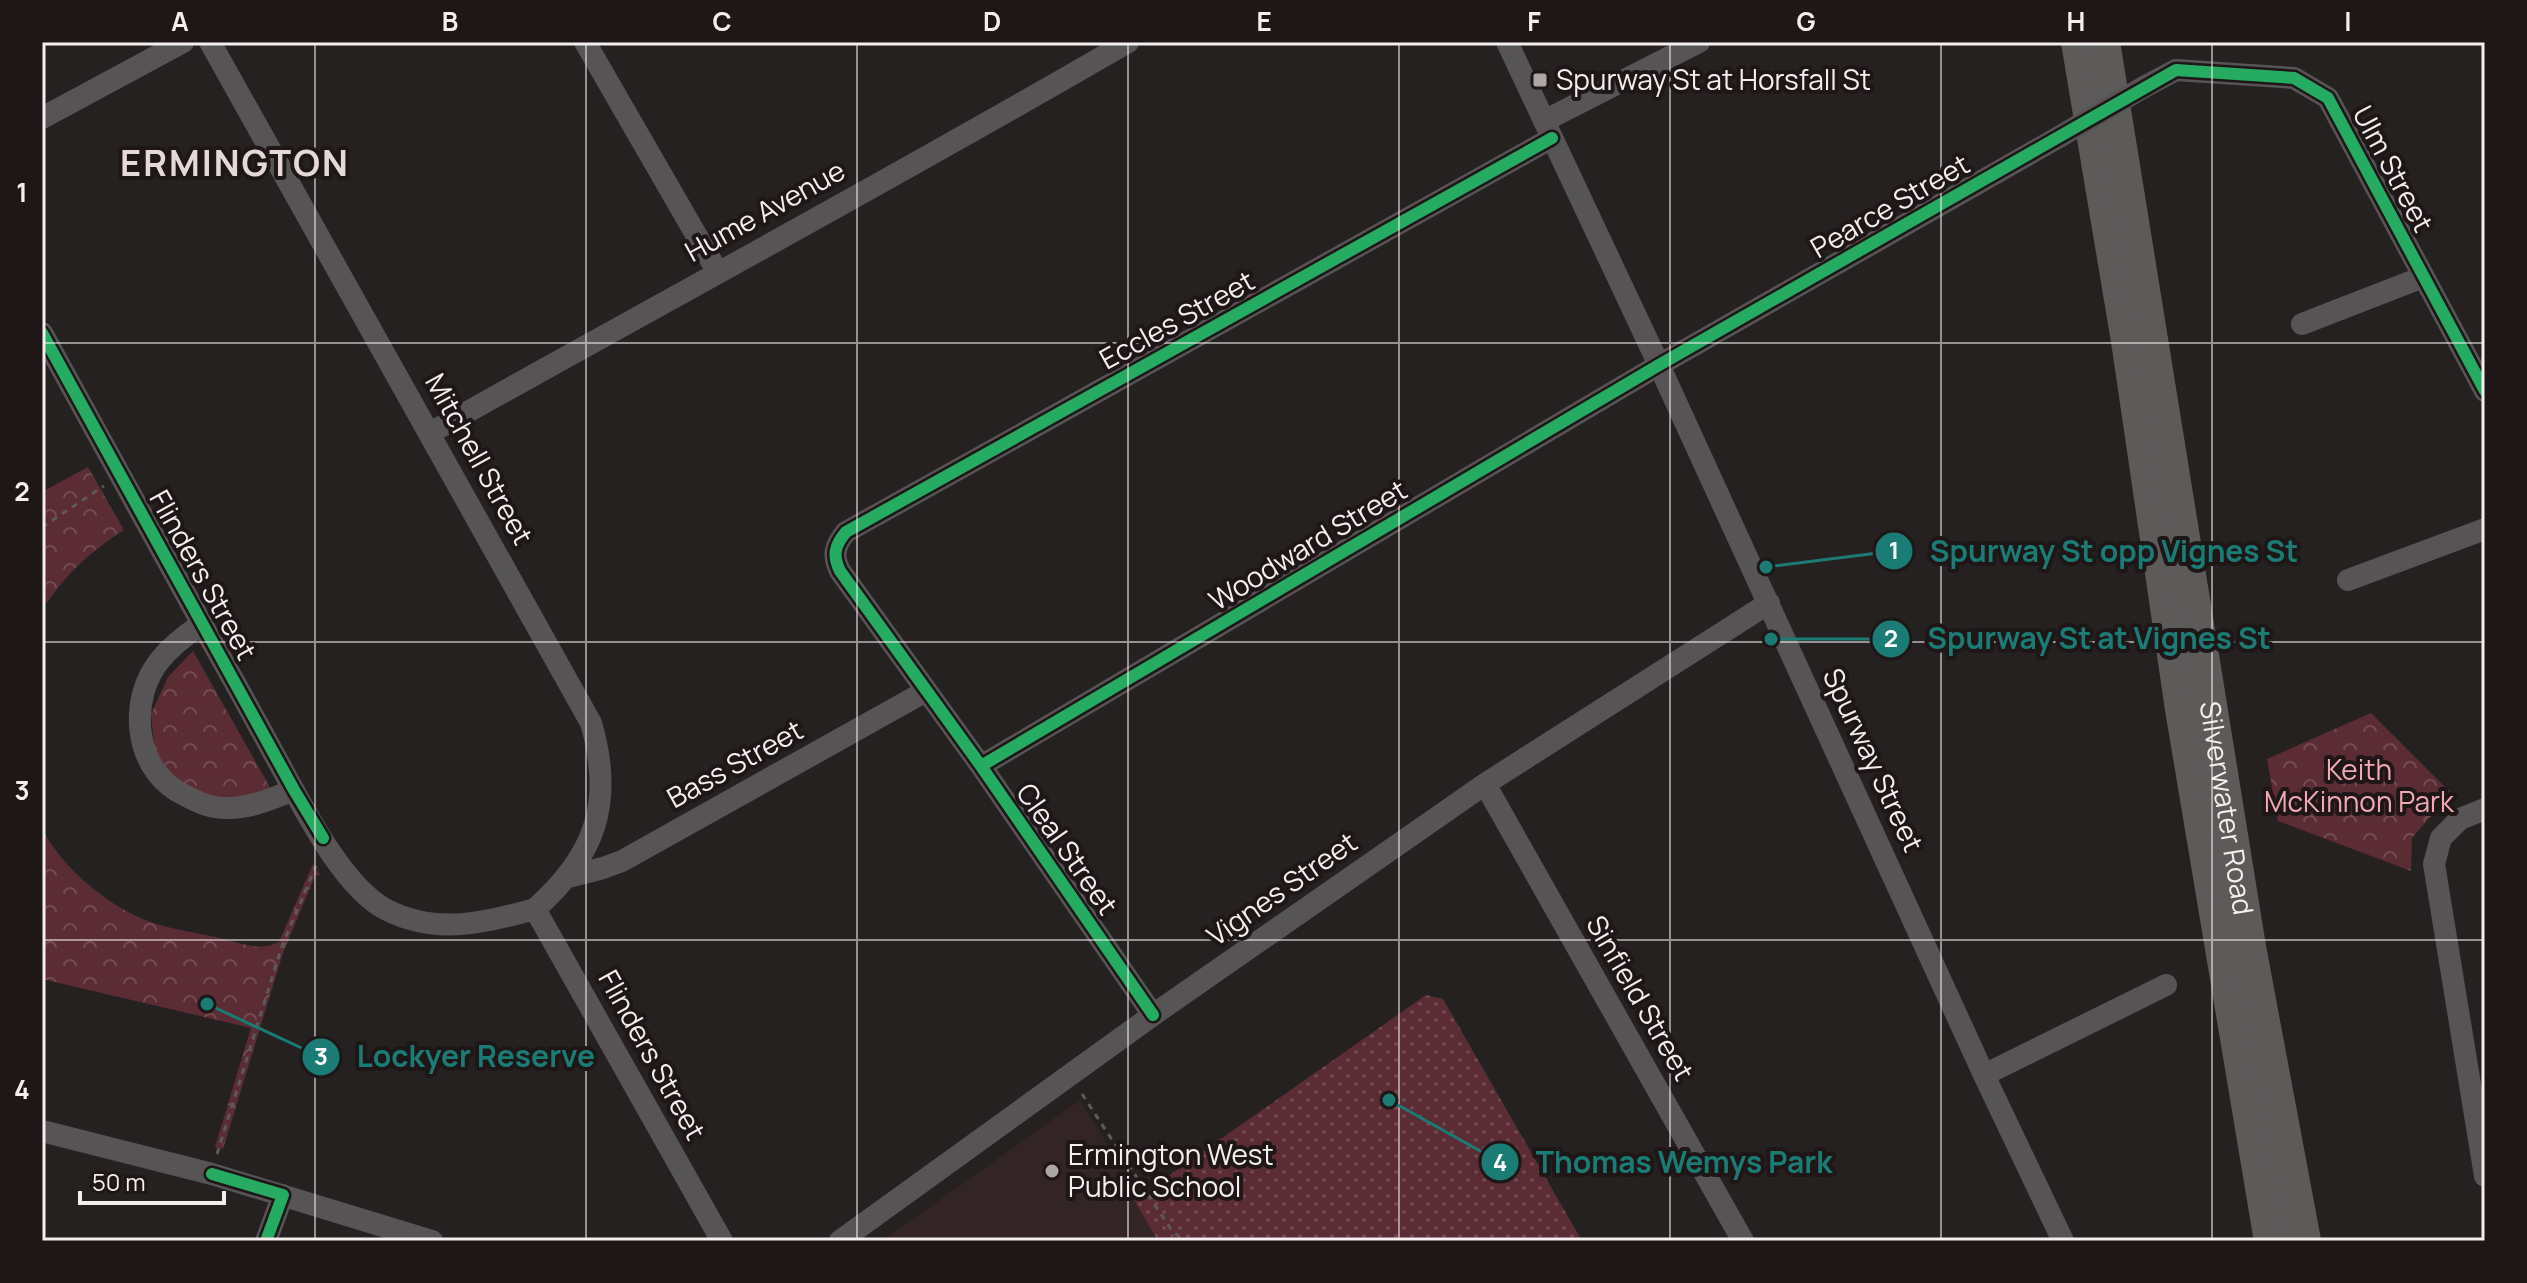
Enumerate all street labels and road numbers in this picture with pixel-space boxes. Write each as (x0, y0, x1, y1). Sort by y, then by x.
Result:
street label: Ulm Street (2345, 99, 2443, 238)
street label: Pearce Street (1803, 144, 1976, 266)
street label: Hume Avenue (678, 151, 851, 270)
street label: Eccles Street (1092, 261, 1261, 377)
street label: Mitchell Street (417, 366, 543, 551)
street label: Woodward Street (1201, 470, 1414, 618)
street label: Flinders Street (142, 483, 266, 666)
street label: Spurway Street (1815, 662, 1933, 858)
street label: Silverwater Road (2192, 698, 2264, 918)
street label: Bass Street (660, 710, 809, 816)
street label: Cleal Street (1008, 775, 1127, 922)
street label: Vignes Street (1199, 822, 1364, 954)
street label: Sinfield Street (1578, 908, 1703, 1087)
street label: Flinders Street (591, 963, 715, 1146)

